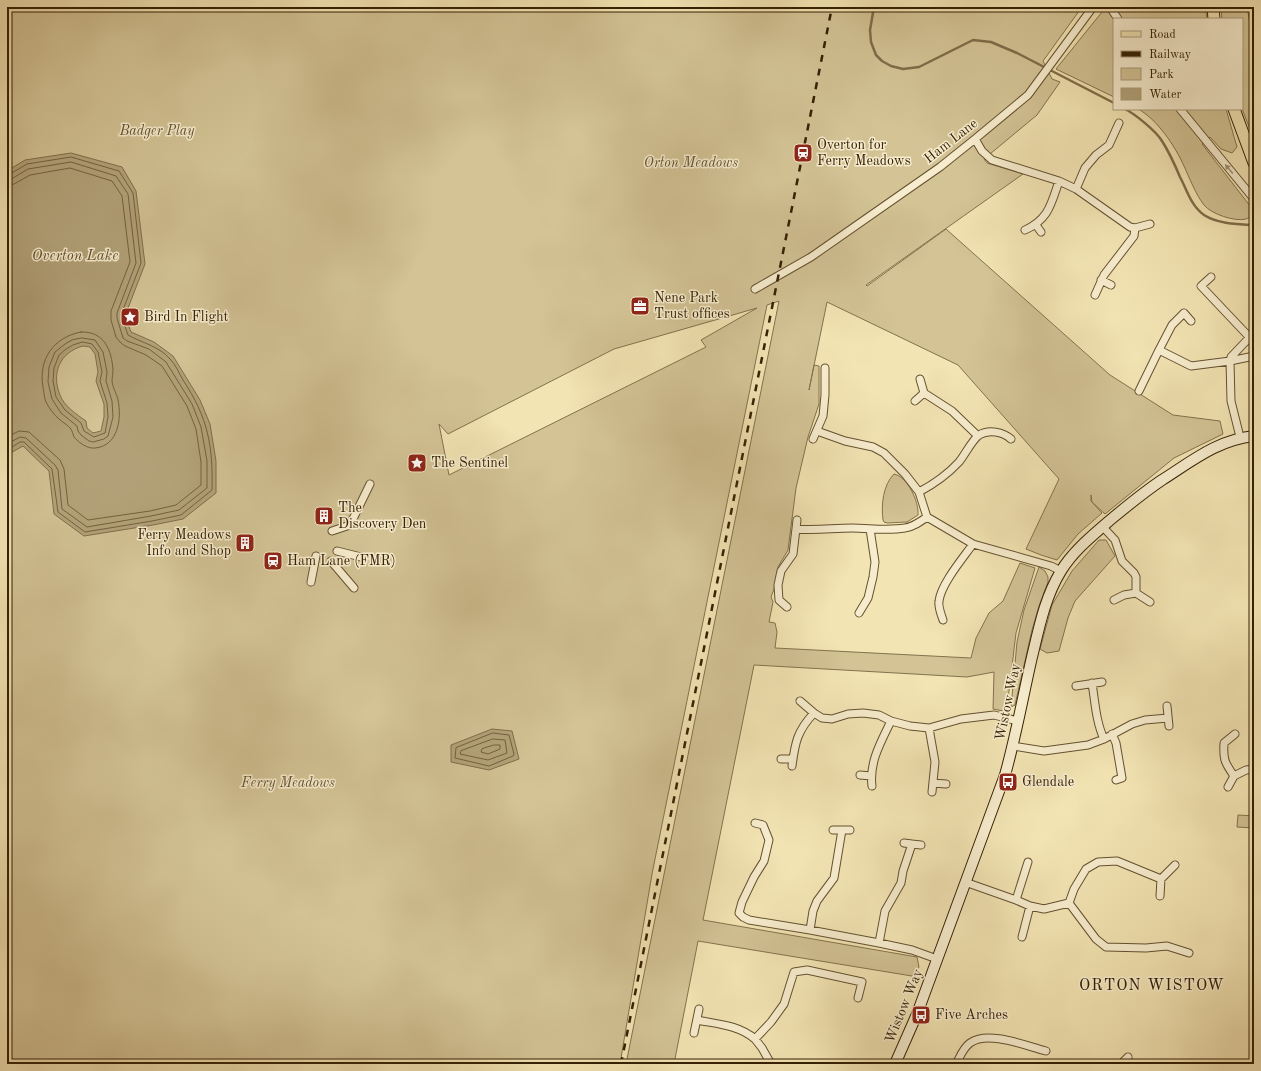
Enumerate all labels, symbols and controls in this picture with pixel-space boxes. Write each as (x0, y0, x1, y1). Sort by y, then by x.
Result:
legend (1113, 18, 1243, 110)
text: Road (1149, 29, 1176, 41)
text: Railway (1149, 49, 1192, 61)
text: Park (1149, 69, 1174, 81)
text: Water (1149, 89, 1182, 101)
street label: Ham Lane (922, 116, 980, 166)
park label: Badger Play (119, 124, 195, 139)
place label: Overton for Ferry Meadows (817, 138, 911, 168)
station icon: Overton for Ferry Meadows (792, 142, 814, 164)
park label: Orton Meadows (644, 156, 738, 170)
one-way arrow (1225, 163, 1234, 174)
water label: Overton Lake (32, 249, 118, 264)
place label: Nene Park Trust offices (654, 291, 730, 321)
office icon: Nene Park Trust offices (629, 295, 651, 317)
place icon: Bird In Flight (119, 306, 141, 328)
place label: Bird In Flight (144, 310, 229, 324)
place icon: The Sentinel (406, 452, 428, 474)
place label: The Sentinel (431, 456, 508, 470)
place label: The Discovery Den (338, 501, 427, 531)
building icon: The Discovery Den (313, 505, 335, 527)
place label: Ferry Meadows Info and Shop (137, 528, 231, 558)
building icon: Ferry Meadows Info and Shop (234, 532, 256, 554)
station icon: Ham Lane (FMR) (262, 550, 284, 572)
place label: Ham Lane (FMR) (287, 554, 396, 568)
street label: Wistow Way (993, 662, 1023, 742)
bus stop icon: Glendale (997, 771, 1019, 793)
place label: Glendale (1022, 775, 1074, 789)
park label: Ferry Meadows (240, 776, 335, 791)
street label: Wistow Way (883, 966, 925, 1045)
district label: ORTON WISTOW (1079, 978, 1225, 994)
bus stop icon: Five Arches (910, 1004, 932, 1026)
place label: Five Arches (935, 1008, 1008, 1022)

